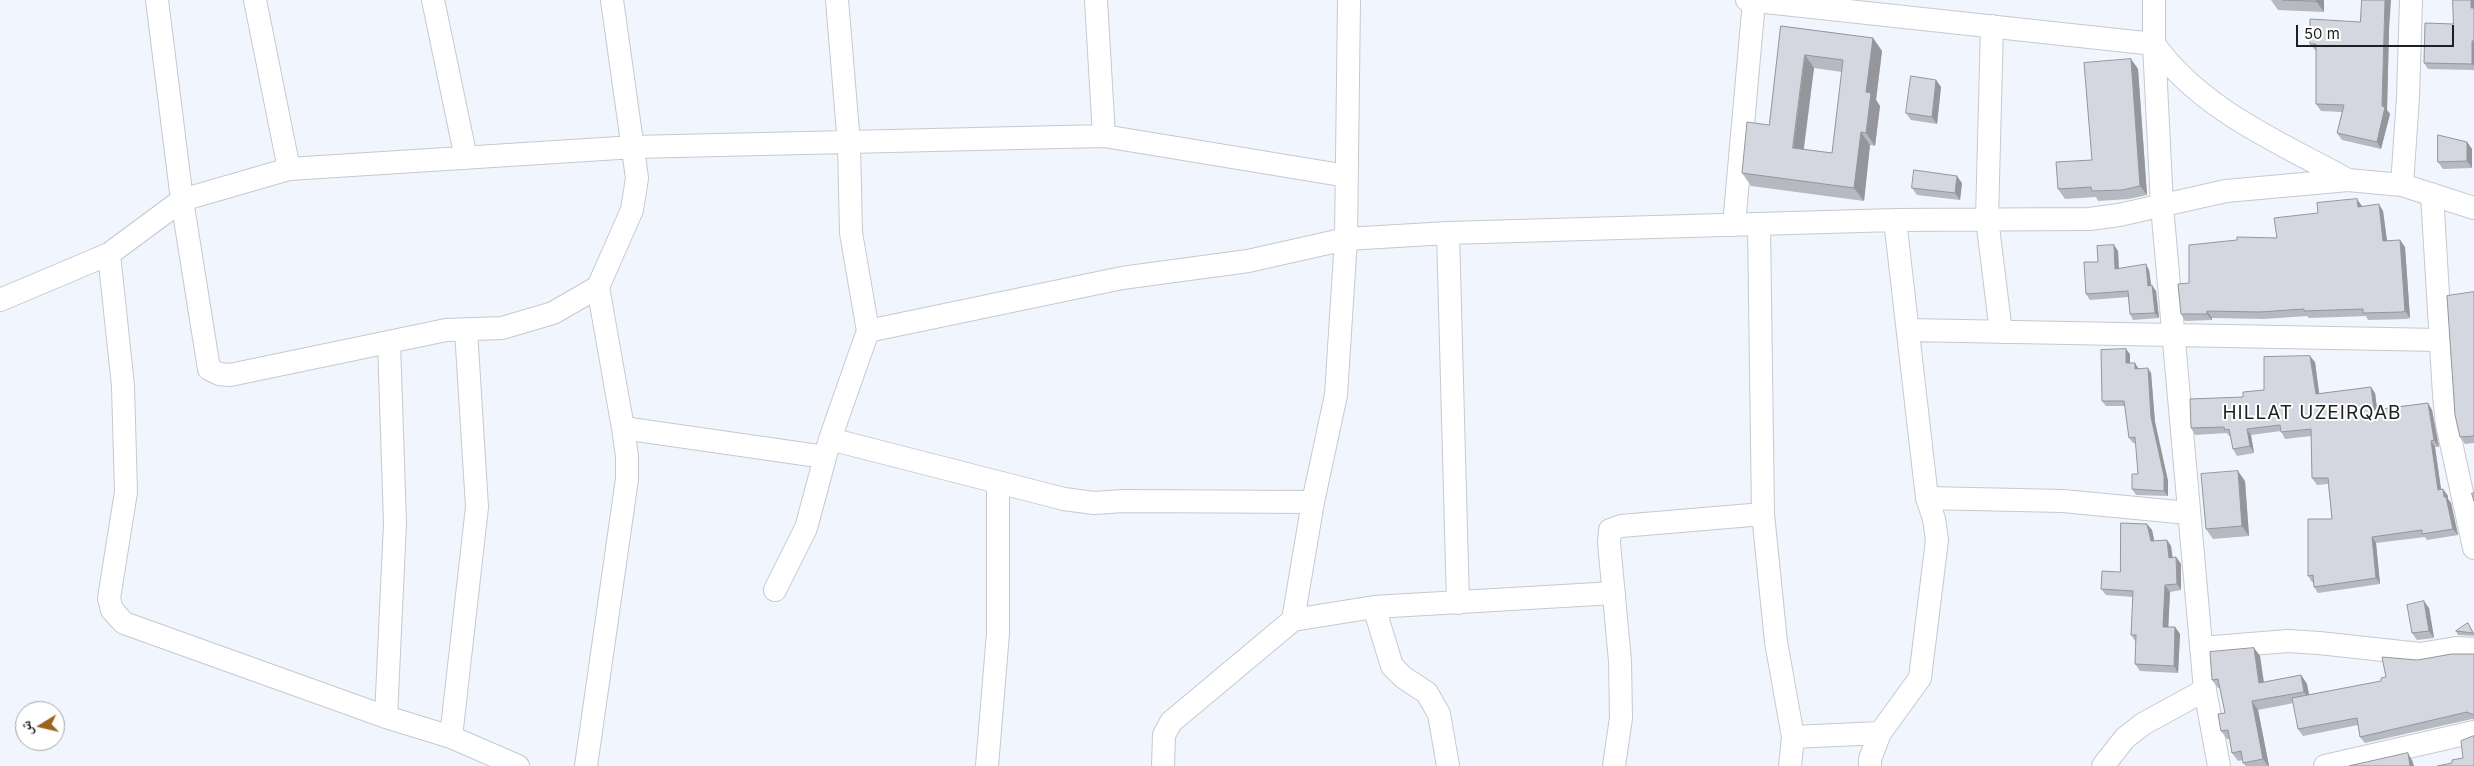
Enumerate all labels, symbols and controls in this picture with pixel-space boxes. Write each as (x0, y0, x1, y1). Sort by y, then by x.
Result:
scale bar (2299, 15, 2456, 47)
text: 50 m (2304, 24, 2340, 43)
district label: HILLAT UZEIRQAB (2221, 402, 2403, 424)
north arrow (15, 701, 65, 751)
text: ش (16, 720, 35, 737)

